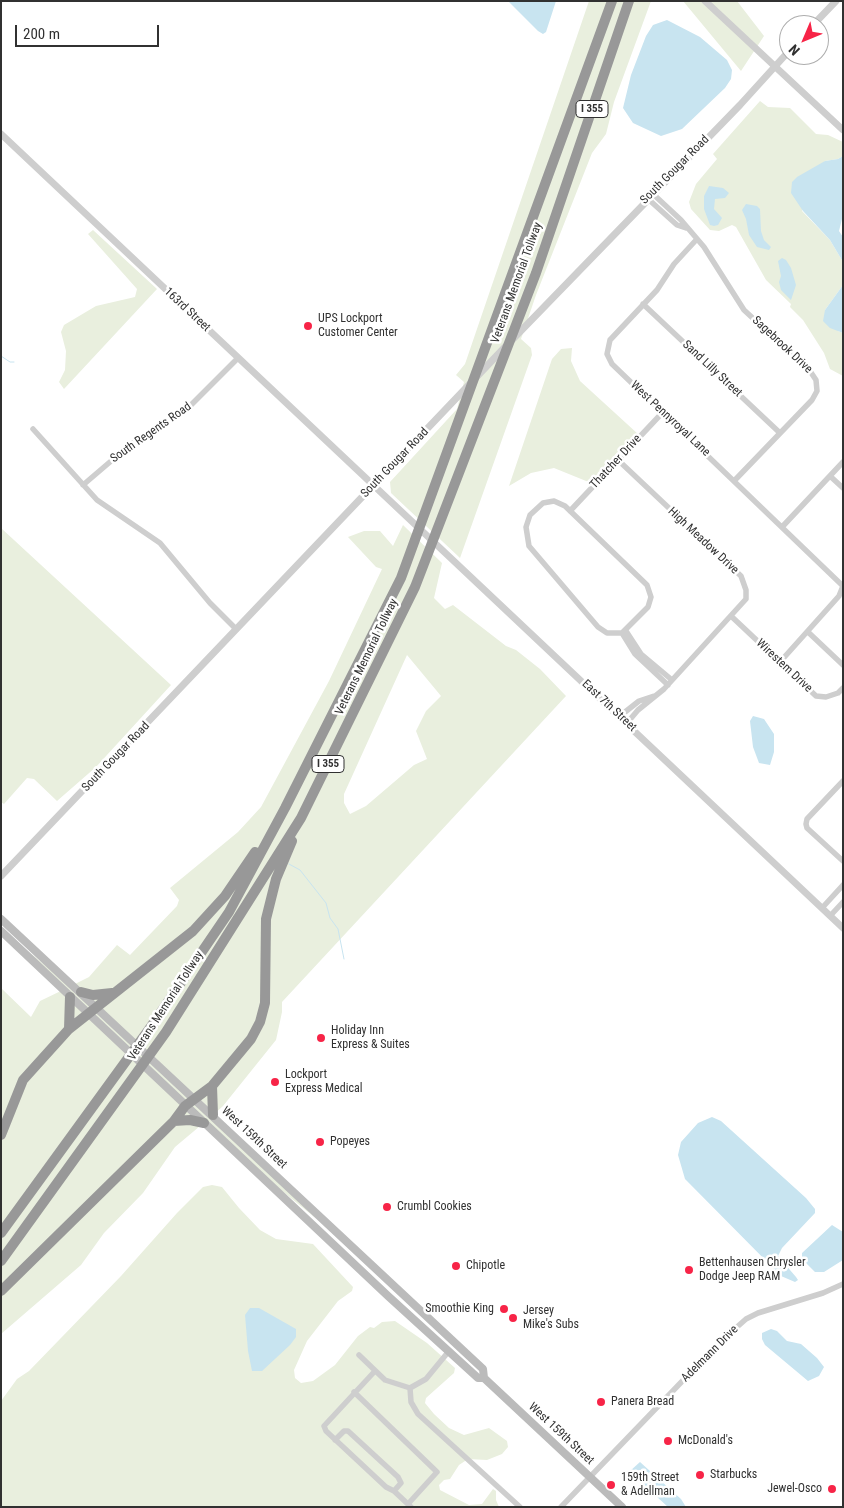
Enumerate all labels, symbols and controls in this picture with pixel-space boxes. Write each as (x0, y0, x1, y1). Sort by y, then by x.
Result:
scale bar (18, 15, 161, 47)
north arrow (779, 15, 829, 65)
text: 200 m (23, 25, 60, 43)
text: N (785, 41, 803, 59)
road number: I 355 (576, 100, 608, 118)
street label: South Gougar Road (638, 133, 712, 207)
street label: Veterans Memorial Tollway (488, 221, 546, 345)
street label: 163rd Street (161, 285, 213, 335)
place label: UPS Lockport Customer Center (318, 312, 398, 340)
street label: Sagebrook Drive (749, 313, 815, 377)
marker: UPS Lockport Customer Center (302, 320, 314, 332)
street label: Sand Lilly Street (679, 338, 745, 400)
street label: West Pennyroyal Lane (627, 378, 713, 460)
street label: South Regents Road (108, 400, 194, 466)
street label: South Gougar Road (358, 425, 432, 501)
street label: Thatcher Drive (587, 432, 645, 492)
street label: High Meadow Drive (665, 505, 741, 577)
street label: Veterans Memorial Tollway (333, 597, 401, 717)
street label: Wirestem Drive (753, 636, 815, 696)
street label: East 7th Street (579, 677, 639, 735)
street label: South Gougar Road (79, 719, 153, 795)
road number: I 355 (312, 756, 344, 772)
street label: Veterans Memorial Tollway (125, 949, 207, 1063)
place label: Holiday Inn Express & Suites (331, 1024, 410, 1052)
marker: Holiday Inn Express & Suites (315, 1032, 327, 1044)
place label: Lockport Express Medical (285, 1068, 362, 1096)
marker: Lockport Express Medical (269, 1076, 281, 1088)
street label: West 159th Street (218, 1104, 290, 1172)
place label: Popeyes (330, 1135, 370, 1149)
marker: Popeyes (314, 1136, 326, 1148)
place label: Crumbl Cookies (397, 1200, 472, 1214)
marker: Crumbl Cookies (381, 1201, 393, 1213)
place label: Bettenhausen Chrysler Dodge Jeep RAM (699, 1256, 806, 1284)
place label: Chipotle (466, 1259, 505, 1273)
marker: Chipotle (450, 1260, 462, 1272)
marker: Bettenhausen Chrysler Dodge Jeep RAM (683, 1264, 695, 1276)
place label: Smoothie King (425, 1302, 494, 1316)
marker: Smoothie King (498, 1303, 510, 1315)
place label: Jersey Mike's Subs (523, 1304, 579, 1332)
marker: Jersey Mike's Subs (507, 1312, 519, 1324)
street label: Adelmann Drive (679, 1323, 741, 1385)
place label: Panera Bread (611, 1395, 674, 1409)
marker: Panera Bread (595, 1396, 607, 1408)
street label: West 159th Street (525, 1400, 597, 1468)
place label: McDonald's (678, 1434, 733, 1448)
marker: McDonald's (662, 1435, 674, 1447)
place label: Starbucks (710, 1468, 757, 1482)
marker: Starbucks (694, 1469, 706, 1481)
place label: 159th Street & Adellman (621, 1471, 679, 1499)
marker: 159th Street & Adellman (605, 1479, 617, 1491)
place label: Jewel-Osco (767, 1482, 822, 1496)
marker: Jewel-Osco (826, 1483, 838, 1495)

